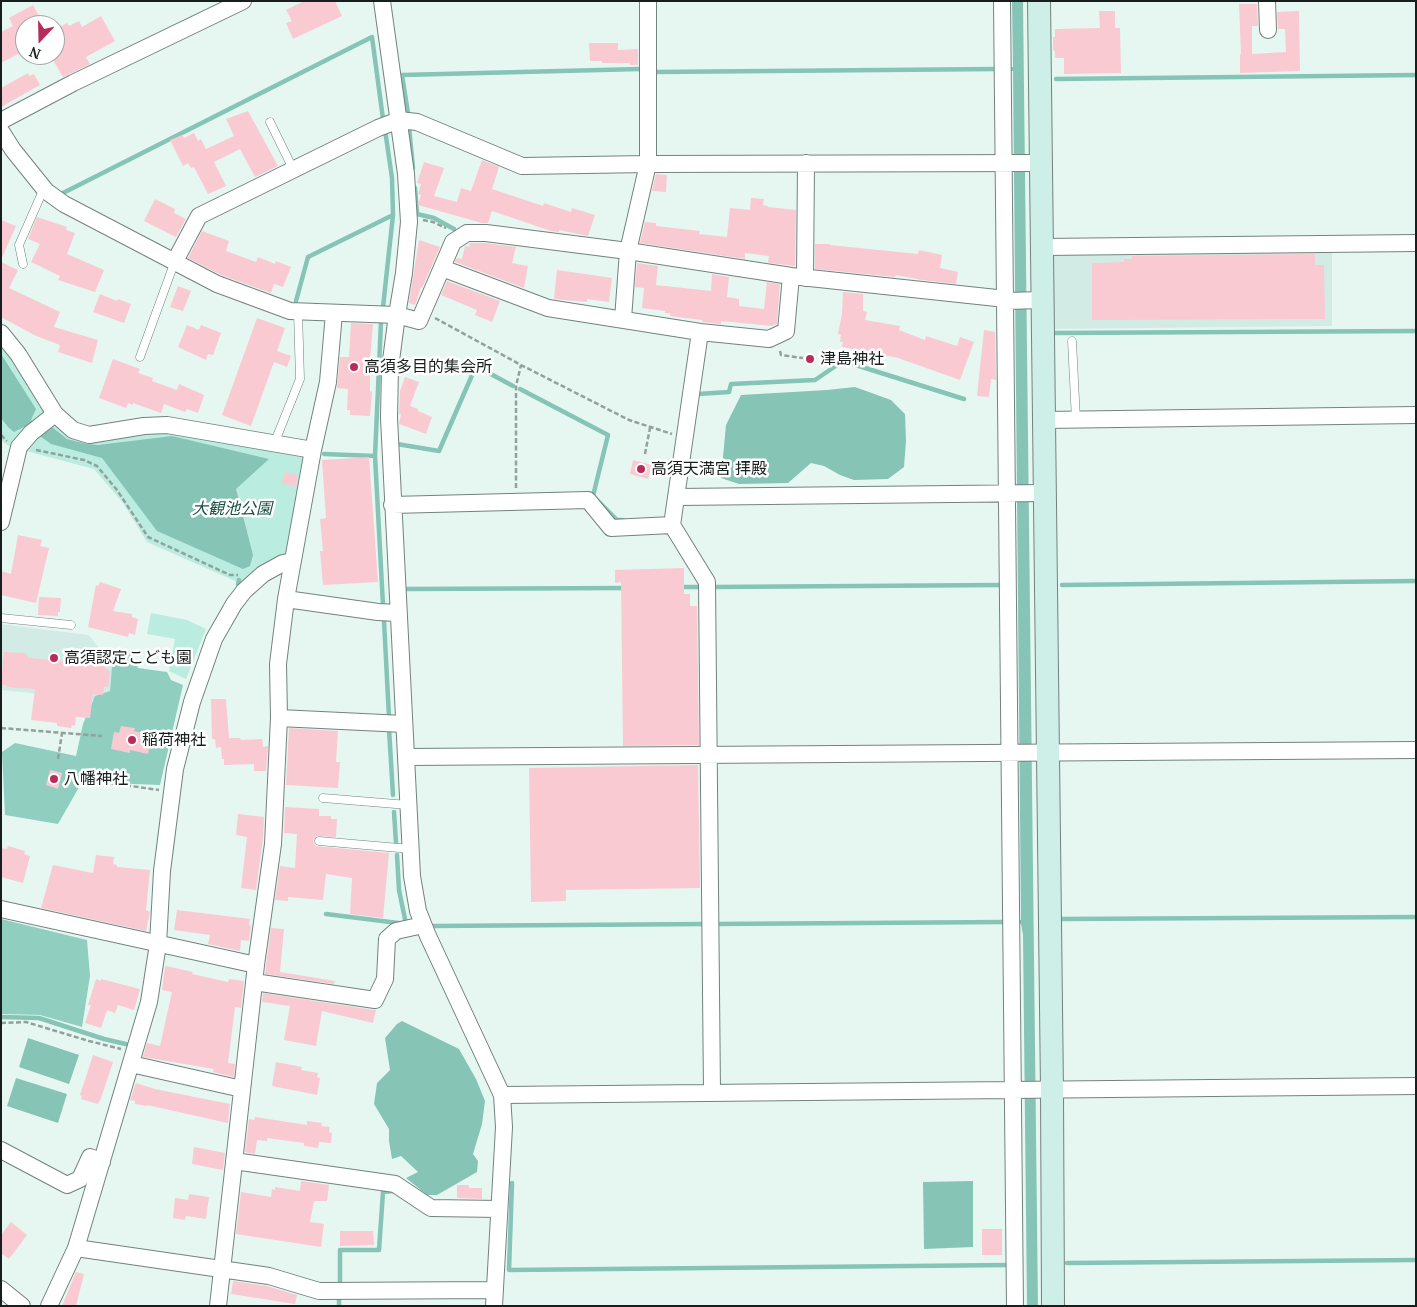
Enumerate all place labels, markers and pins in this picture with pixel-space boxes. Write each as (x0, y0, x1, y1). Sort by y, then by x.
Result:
place label: 津島神社 (820, 349, 884, 369)
marker: 津島神社 (804, 353, 816, 365)
place label: 高須多目的集会所 (364, 357, 492, 377)
marker: 高須多目的集会所 (348, 361, 360, 373)
place label: 高須天満宮 拝殿 (651, 459, 767, 479)
marker: 高須天満宮 拝殿 (635, 463, 647, 475)
place label: 高須認定こども園 (64, 648, 192, 668)
marker: 高須認定こども園 (48, 652, 60, 664)
place label: 稲荷神社 (142, 730, 206, 750)
marker: 稲荷神社 (126, 734, 138, 746)
place label: 八幡神社 (64, 769, 128, 789)
marker: 八幡神社 (48, 773, 60, 785)

